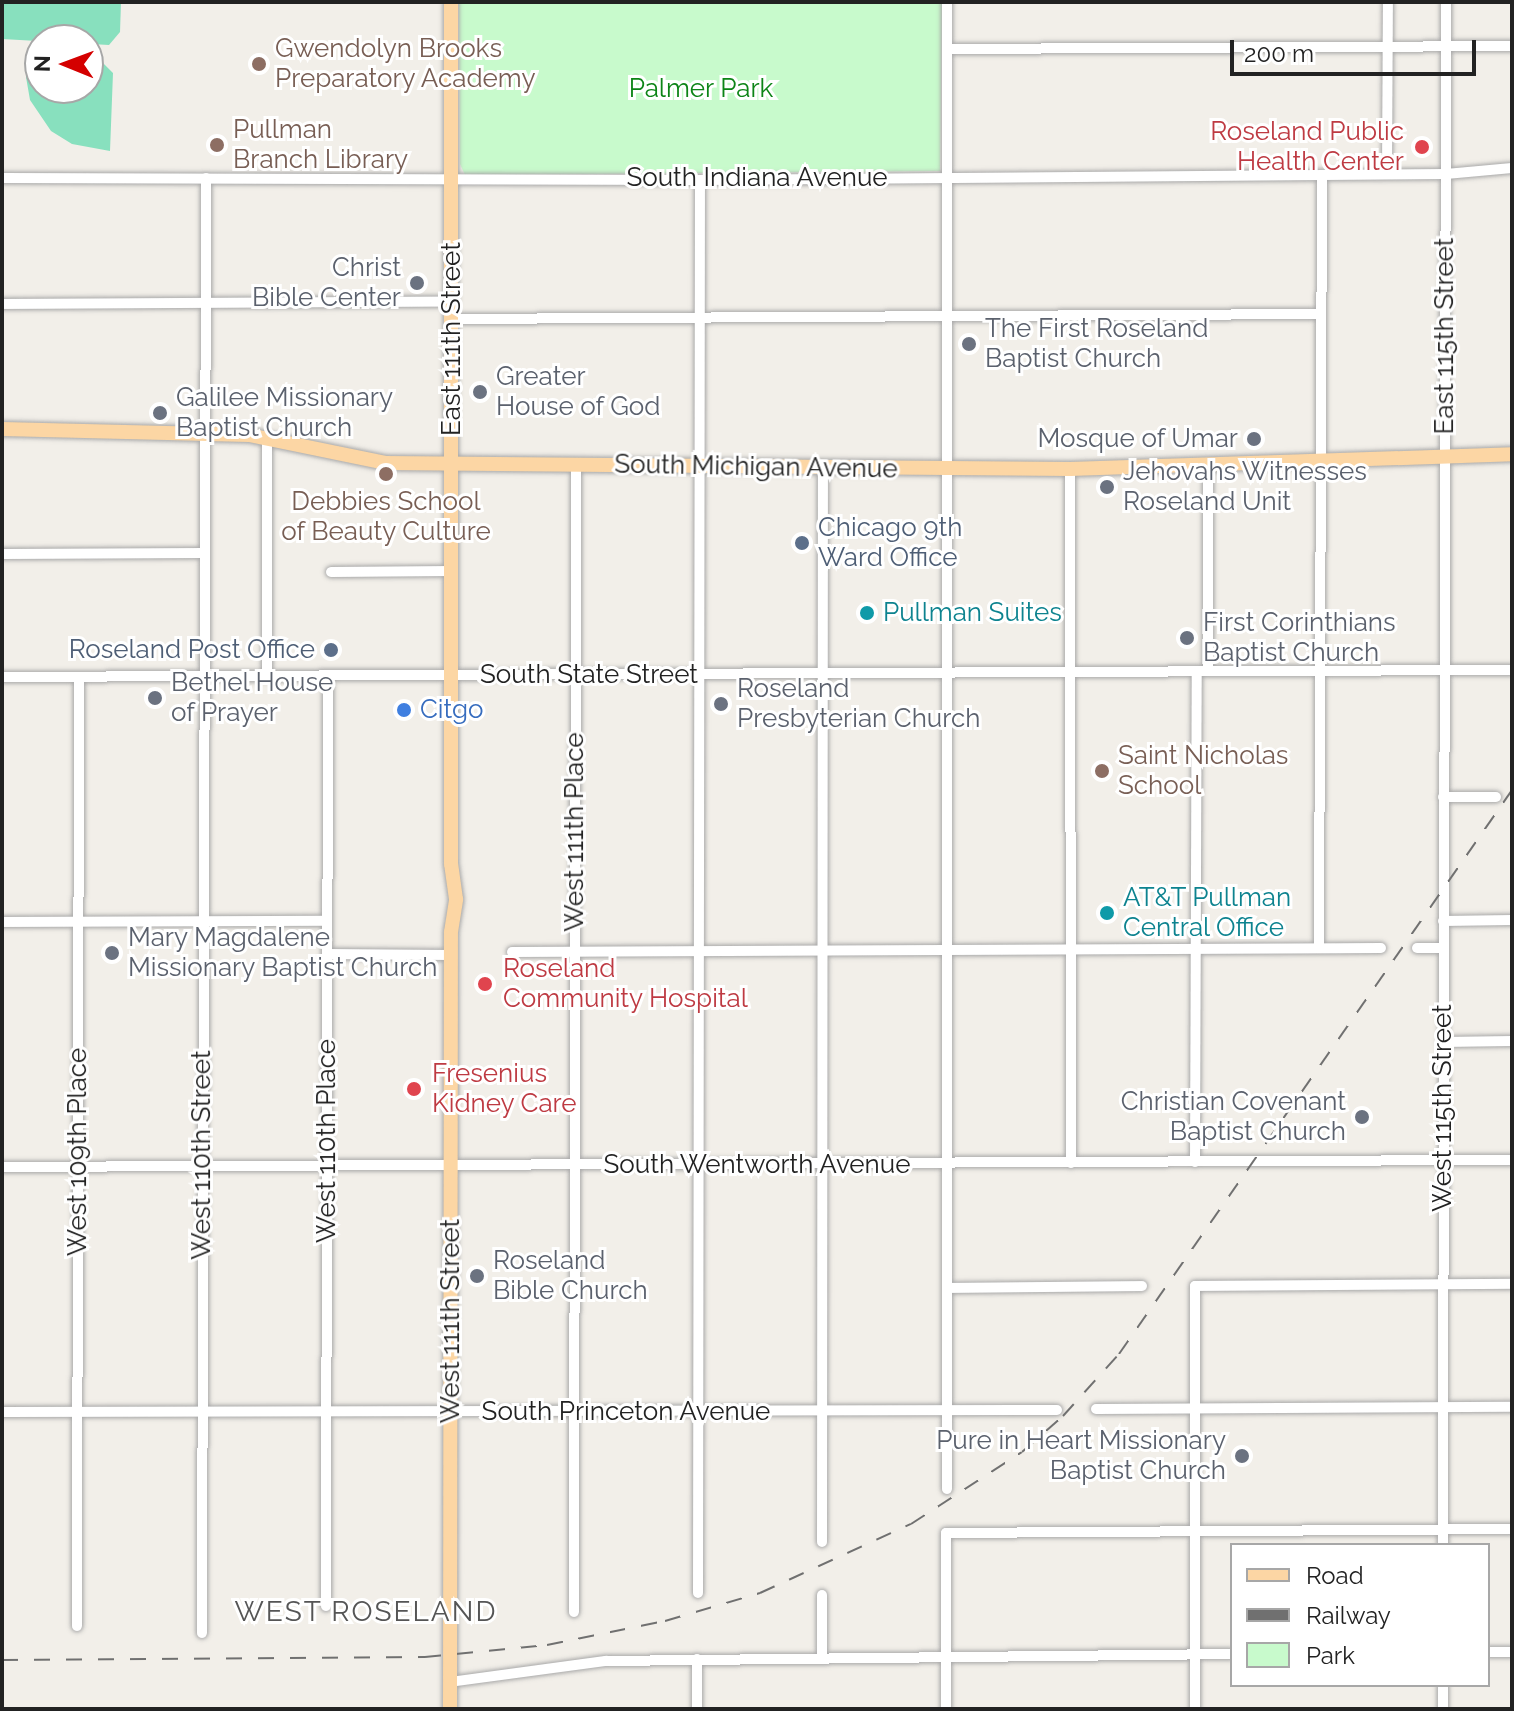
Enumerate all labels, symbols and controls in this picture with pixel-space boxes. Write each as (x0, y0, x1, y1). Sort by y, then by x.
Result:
north arrow (24, 24, 104, 104)
scale bar (1234, 24, 1480, 74)
place label: Gwendolyn Brooks Preparatory Academy (275, 33, 537, 94)
text: 200 m (1244, 39, 1314, 68)
text: N (29, 55, 55, 72)
marker: Gwendolyn Brooks Preparatory Academy (250, 55, 268, 73)
park label: Palmer Park (628, 73, 774, 105)
place label: Pullman Branch Library (233, 114, 408, 176)
place label: Roseland Public Health Center (1210, 116, 1404, 178)
marker: Pullman Branch Library (208, 136, 226, 154)
marker: Roseland Public Health Center (1411, 136, 1433, 158)
street label: South Indiana Avenue (626, 162, 888, 194)
street label: East 115th Street (1429, 238, 1461, 434)
street label: East 111th Street (436, 242, 468, 436)
place label: Christ Bible Center (252, 252, 401, 314)
marker: Christ Bible Center (408, 274, 426, 292)
place label: The First Roseland Baptist Church (985, 313, 1208, 374)
marker: The First Roseland Baptist Church (960, 335, 978, 353)
place label: Greater House of God (496, 361, 661, 422)
place label: Galilee Missionary Baptist Church (176, 382, 393, 444)
marker: Greater House of God (471, 383, 489, 401)
marker: Galilee Missionary Baptist Church (151, 404, 169, 422)
place label: Mosque of Umar (1037, 423, 1238, 455)
marker: Mosque of Umar (1245, 430, 1263, 448)
street label: South Michigan Avenue (614, 449, 898, 485)
place label: Jehovahs Witnesses Roseland Unit (1123, 456, 1368, 518)
marker: Debbies School of Beauty Culture (377, 465, 395, 483)
marker: Jehovahs Witnesses Roseland Unit (1098, 478, 1116, 496)
place label: Debbies School of Beauty Culture (281, 486, 491, 548)
place label: Chicago 9th Ward Office (818, 512, 962, 574)
marker: Chicago 9th Ward Office (793, 534, 811, 552)
place label: Pullman Suites (883, 597, 1062, 629)
marker: Pullman Suites (858, 604, 876, 622)
place label: First Corinthians Baptist Church (1203, 607, 1396, 668)
marker: First Corinthians Baptist Church (1178, 629, 1196, 647)
place label: Roseland Post Office (69, 634, 315, 666)
marker: Roseland Post Office (322, 641, 340, 659)
street label: South State Street (480, 659, 698, 691)
place label: Bethel House of Prayer (171, 667, 334, 728)
place label: Roseland Presbyterian Church (737, 673, 980, 734)
marker: Bethel House of Prayer (146, 689, 164, 707)
place label: Citgo (420, 694, 484, 726)
marker: Roseland Presbyterian Church (712, 695, 730, 713)
marker: Citgo (395, 701, 413, 719)
street label: West 111th Place (559, 732, 591, 932)
place label: Saint Nicholas School (1118, 740, 1288, 802)
marker: Saint Nicholas School (1093, 762, 1111, 780)
place label: AT&T Pullman Central Office (1123, 882, 1292, 944)
marker: AT&T Pullman Central Office (1098, 904, 1116, 922)
place label: Mary Magdalene Missionary Baptist Church (128, 922, 438, 984)
marker: Mary Magdalene Missionary Baptist Church (103, 944, 121, 962)
place label: Roseland Community Hospital (503, 953, 748, 1014)
marker: Roseland Community Hospital (474, 973, 496, 995)
street label: West 115th Street (1427, 1004, 1459, 1212)
street label: West 110th Place (311, 1039, 343, 1243)
street label: West 109th Place (62, 1048, 94, 1256)
street label: West 110th Street (186, 1050, 218, 1260)
place label: Fresenius Kidney Care (432, 1058, 577, 1120)
marker: Fresenius Kidney Care (403, 1078, 425, 1100)
place label: Christian Covenant Baptist Church (1121, 1086, 1346, 1148)
marker: Christian Covenant Baptist Church (1353, 1108, 1371, 1126)
street label: South Wentworth Avenue (603, 1149, 911, 1181)
street label: West 111th Street (435, 1219, 467, 1423)
place label: Roseland Bible Church (493, 1245, 648, 1306)
marker: Roseland Bible Church (468, 1267, 486, 1285)
street label: South Princeton Avenue (481, 1396, 771, 1428)
place label: Pure in Heart Missionary Baptist Church (936, 1425, 1226, 1486)
marker: Pure in Heart Missionary Baptist Church (1233, 1447, 1251, 1465)
legend (1230, 1543, 1490, 1687)
text: Road (1306, 1561, 1364, 1590)
district label: WEST ROSELAND (234, 1595, 498, 1629)
text: Railway (1306, 1601, 1391, 1630)
text: Park (1306, 1641, 1355, 1670)

